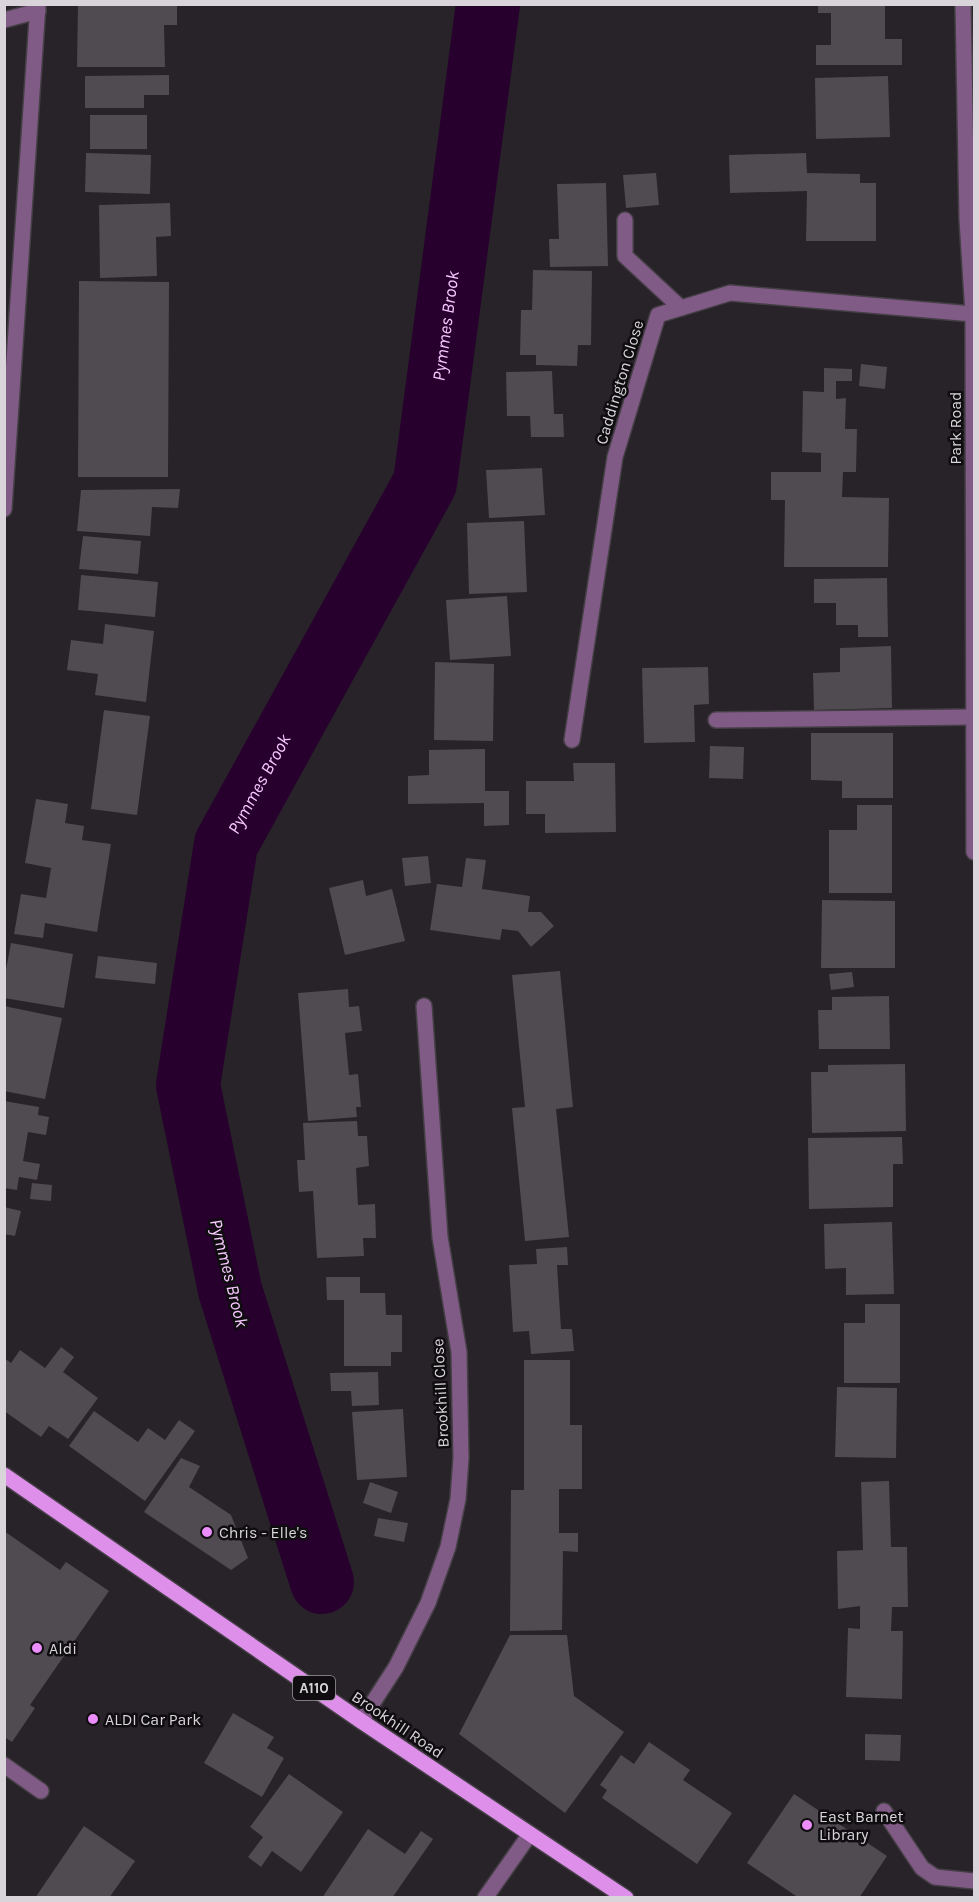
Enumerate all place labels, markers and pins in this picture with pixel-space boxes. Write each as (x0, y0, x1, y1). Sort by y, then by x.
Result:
place label: Chris - Elle's (219, 1523, 307, 1542)
marker: Chris - Elle's (200, 1525, 214, 1539)
place label: Aldi (49, 1639, 77, 1658)
marker: Aldi (30, 1641, 44, 1655)
place label: ALDI Car Park (105, 1710, 201, 1729)
marker: ALDI Car Park (86, 1712, 100, 1726)
place label: East Barnet Library (819, 1807, 903, 1844)
marker: East Barnet Library (800, 1818, 814, 1832)

